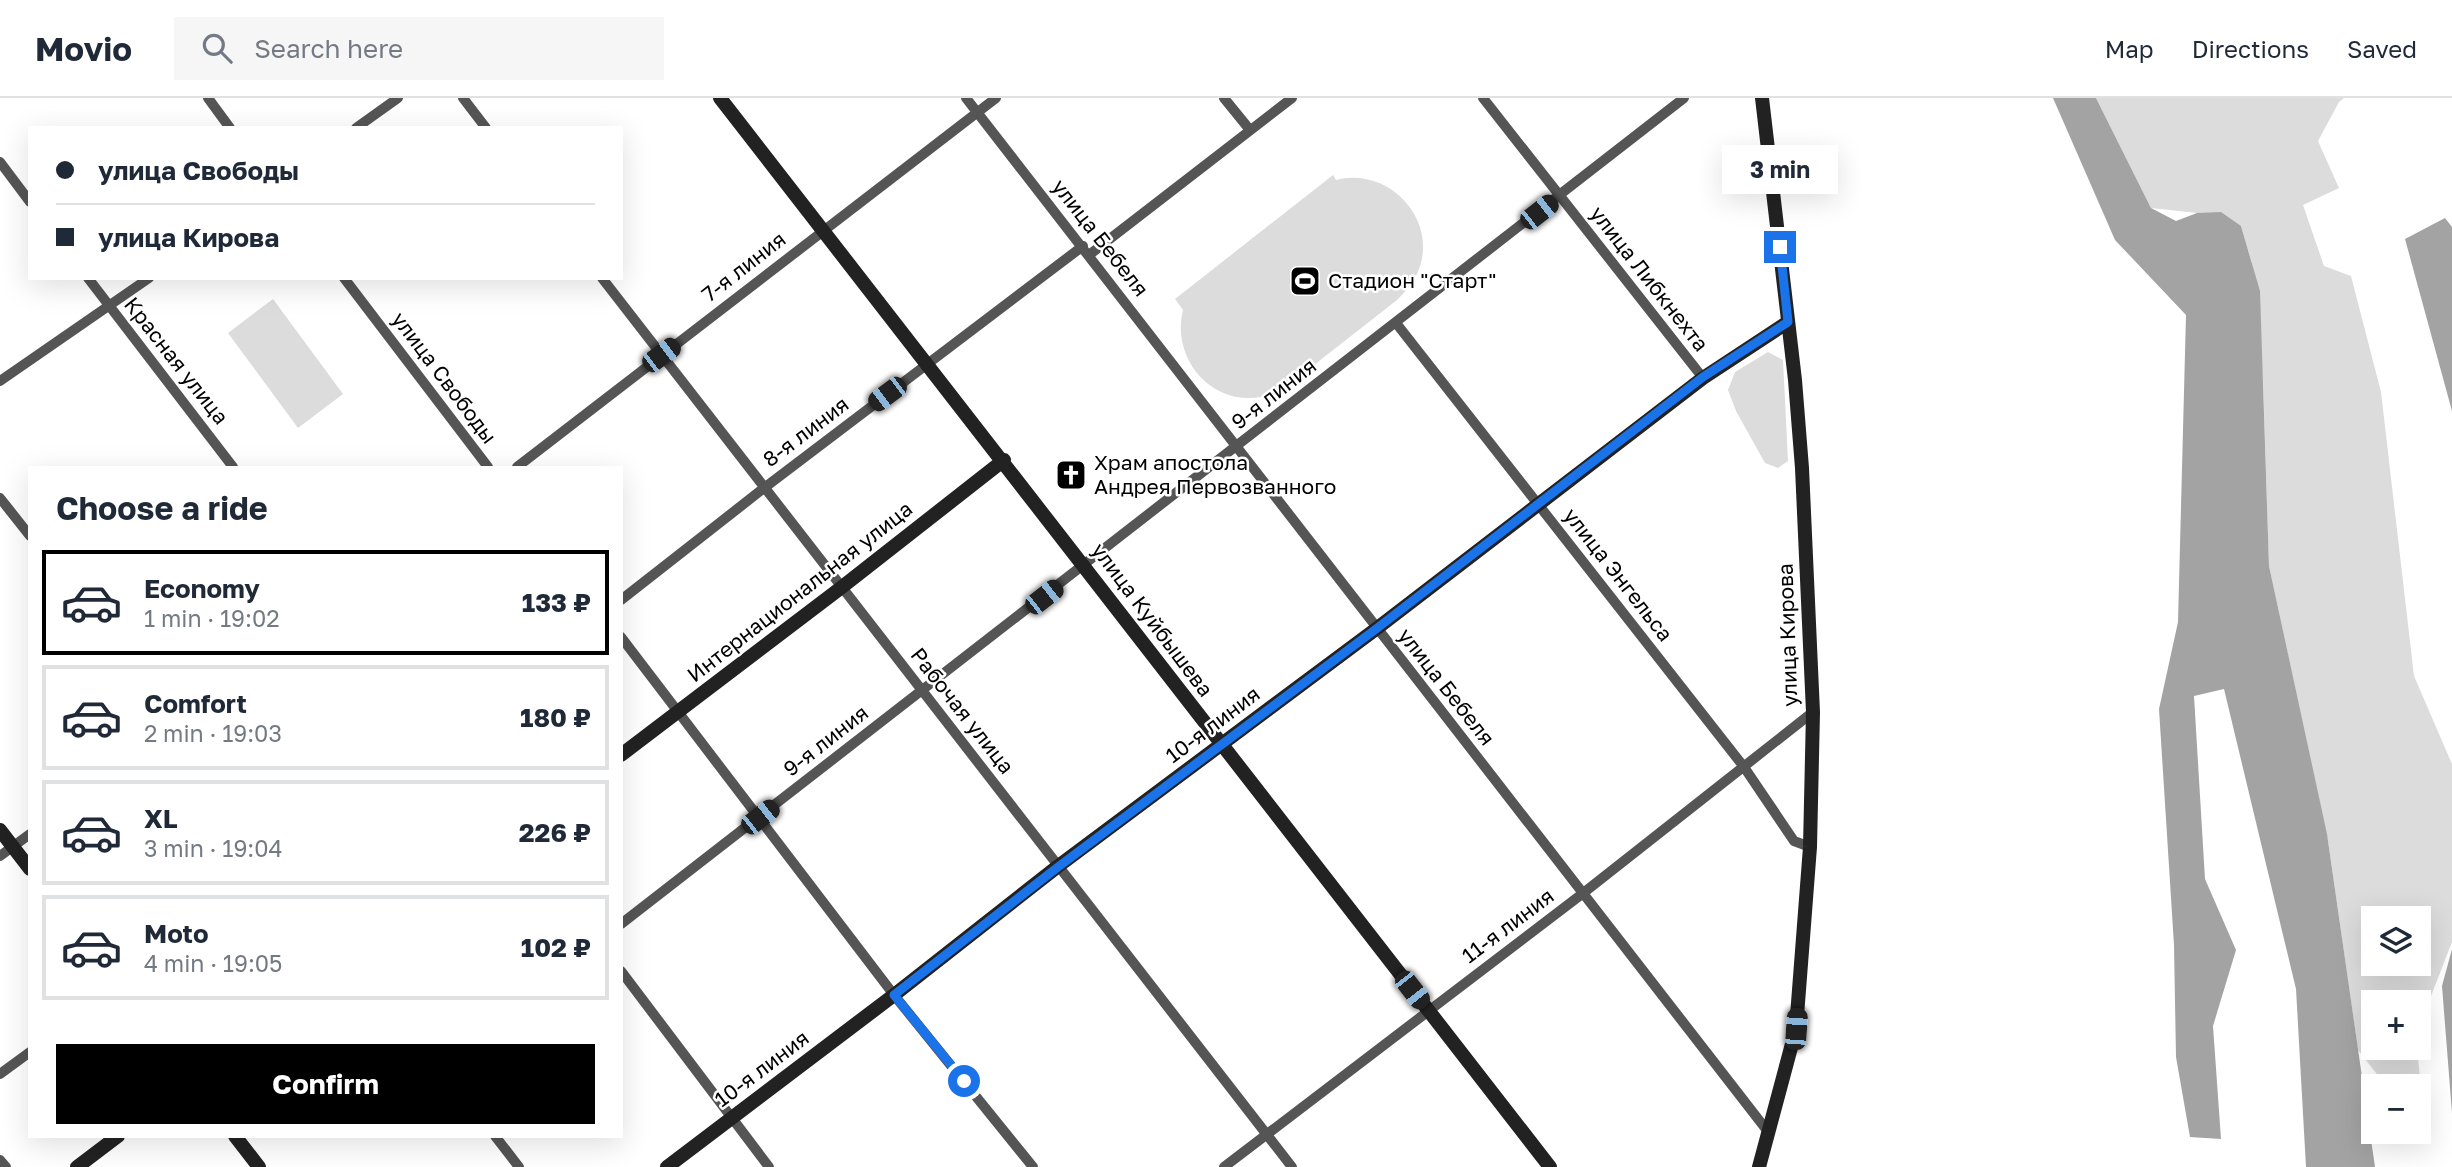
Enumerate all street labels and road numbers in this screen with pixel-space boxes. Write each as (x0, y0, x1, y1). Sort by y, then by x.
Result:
street label: улица Бебеля (1047, 174, 1155, 301)
street label: улица Либкнехта (1585, 201, 1715, 356)
street label: 7-я линия (696, 225, 790, 307)
street label: Красная улица (119, 292, 235, 429)
street label: улица Свободы (387, 306, 503, 448)
street label: 9-я линия (1226, 352, 1321, 434)
street label: 8-я линия (757, 391, 853, 472)
street label: Интернациональная улица (682, 495, 917, 687)
street label: улица Энгельса (1559, 503, 1679, 646)
street label: улица Куйбышева (1086, 537, 1219, 701)
street label: улица Кирова (1772, 563, 1802, 707)
street label: улица Бебеля (1393, 623, 1501, 750)
street label: Рабочая улица (905, 642, 1020, 779)
street label: 10-я линия (1160, 680, 1265, 768)
street label: 9-я линия (778, 699, 873, 781)
street label: 11-я линия (1456, 882, 1558, 968)
street label: 10-я линия (709, 1024, 814, 1112)

